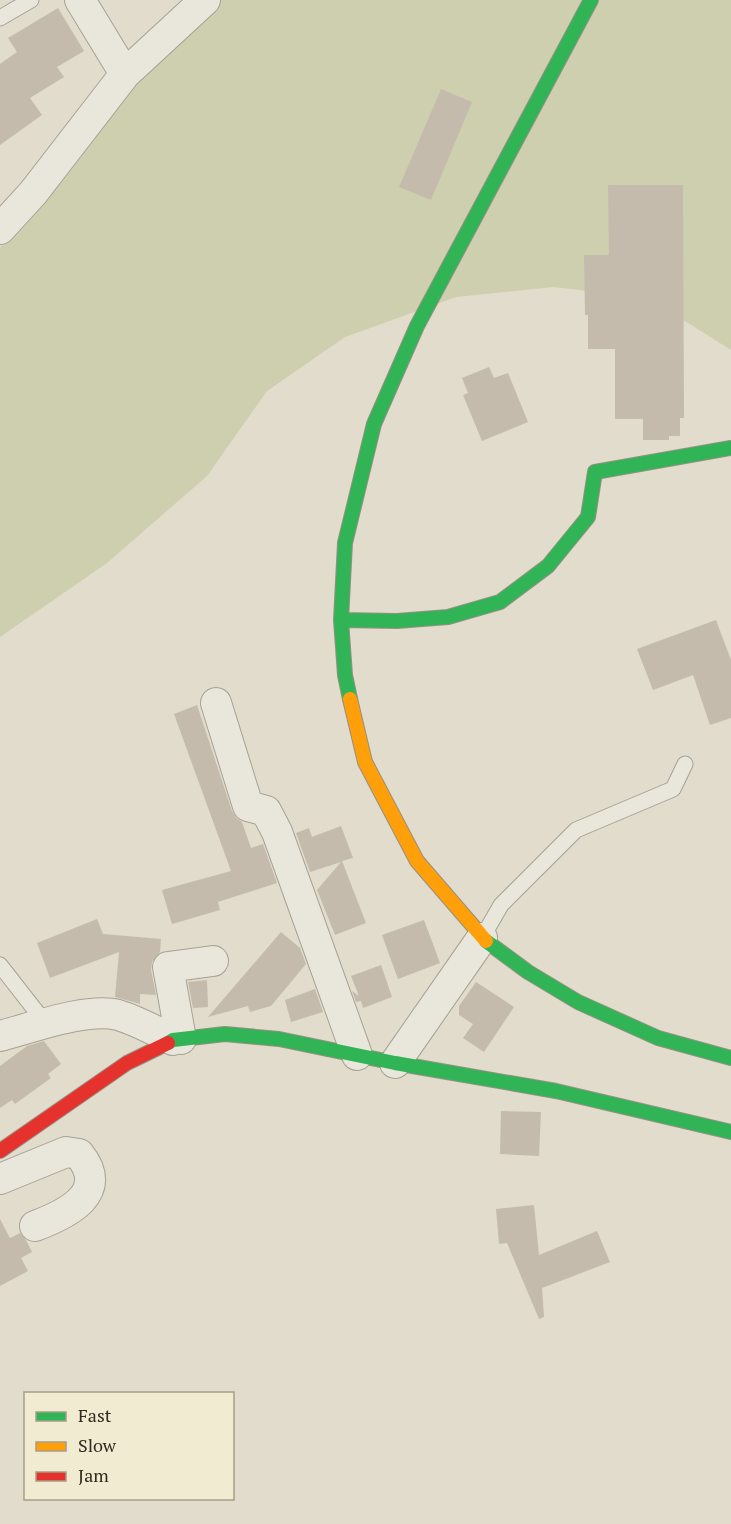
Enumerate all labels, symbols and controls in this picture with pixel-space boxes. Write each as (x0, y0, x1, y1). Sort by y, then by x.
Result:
legend (24, 1392, 234, 1500)
text: Fast (78, 1403, 112, 1427)
text: Slow (78, 1433, 117, 1457)
text: Jam (78, 1463, 109, 1487)

